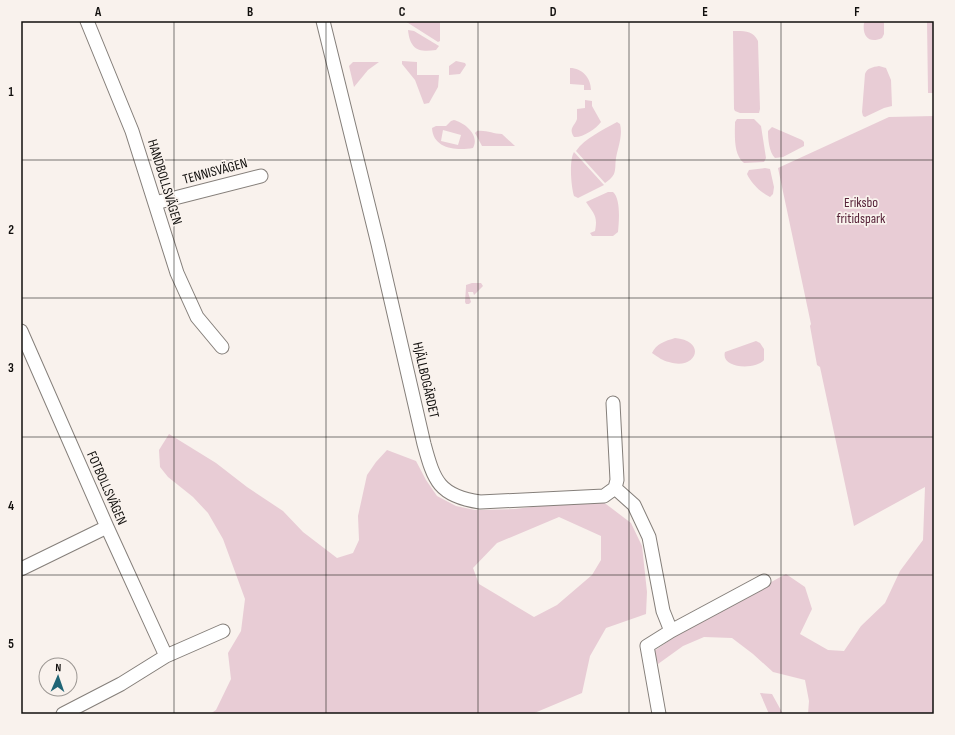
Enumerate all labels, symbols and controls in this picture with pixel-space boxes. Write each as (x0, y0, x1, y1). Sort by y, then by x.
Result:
text: A (94, 4, 102, 20)
text: B (247, 4, 253, 20)
text: C (399, 4, 406, 20)
text: D (550, 4, 557, 20)
text: E (702, 4, 708, 20)
text: F (854, 4, 860, 20)
text: 1 (8, 84, 14, 100)
street label: HANDBOLLSVÄGEN (144, 137, 186, 227)
street label: TENNISVÄGEN (181, 154, 249, 188)
park label: Eriksbo fritidspark (837, 194, 886, 227)
text: 2 (8, 222, 14, 238)
street label: HJÄLLBOGÄRDET (409, 340, 443, 420)
text: 3 (8, 360, 14, 376)
street label: FOTBOLLSVÄGEN (83, 449, 131, 527)
text: 4 (8, 498, 14, 514)
text: 5 (8, 636, 14, 652)
north arrow (38, 657, 78, 697)
text: N (55, 661, 62, 674)

